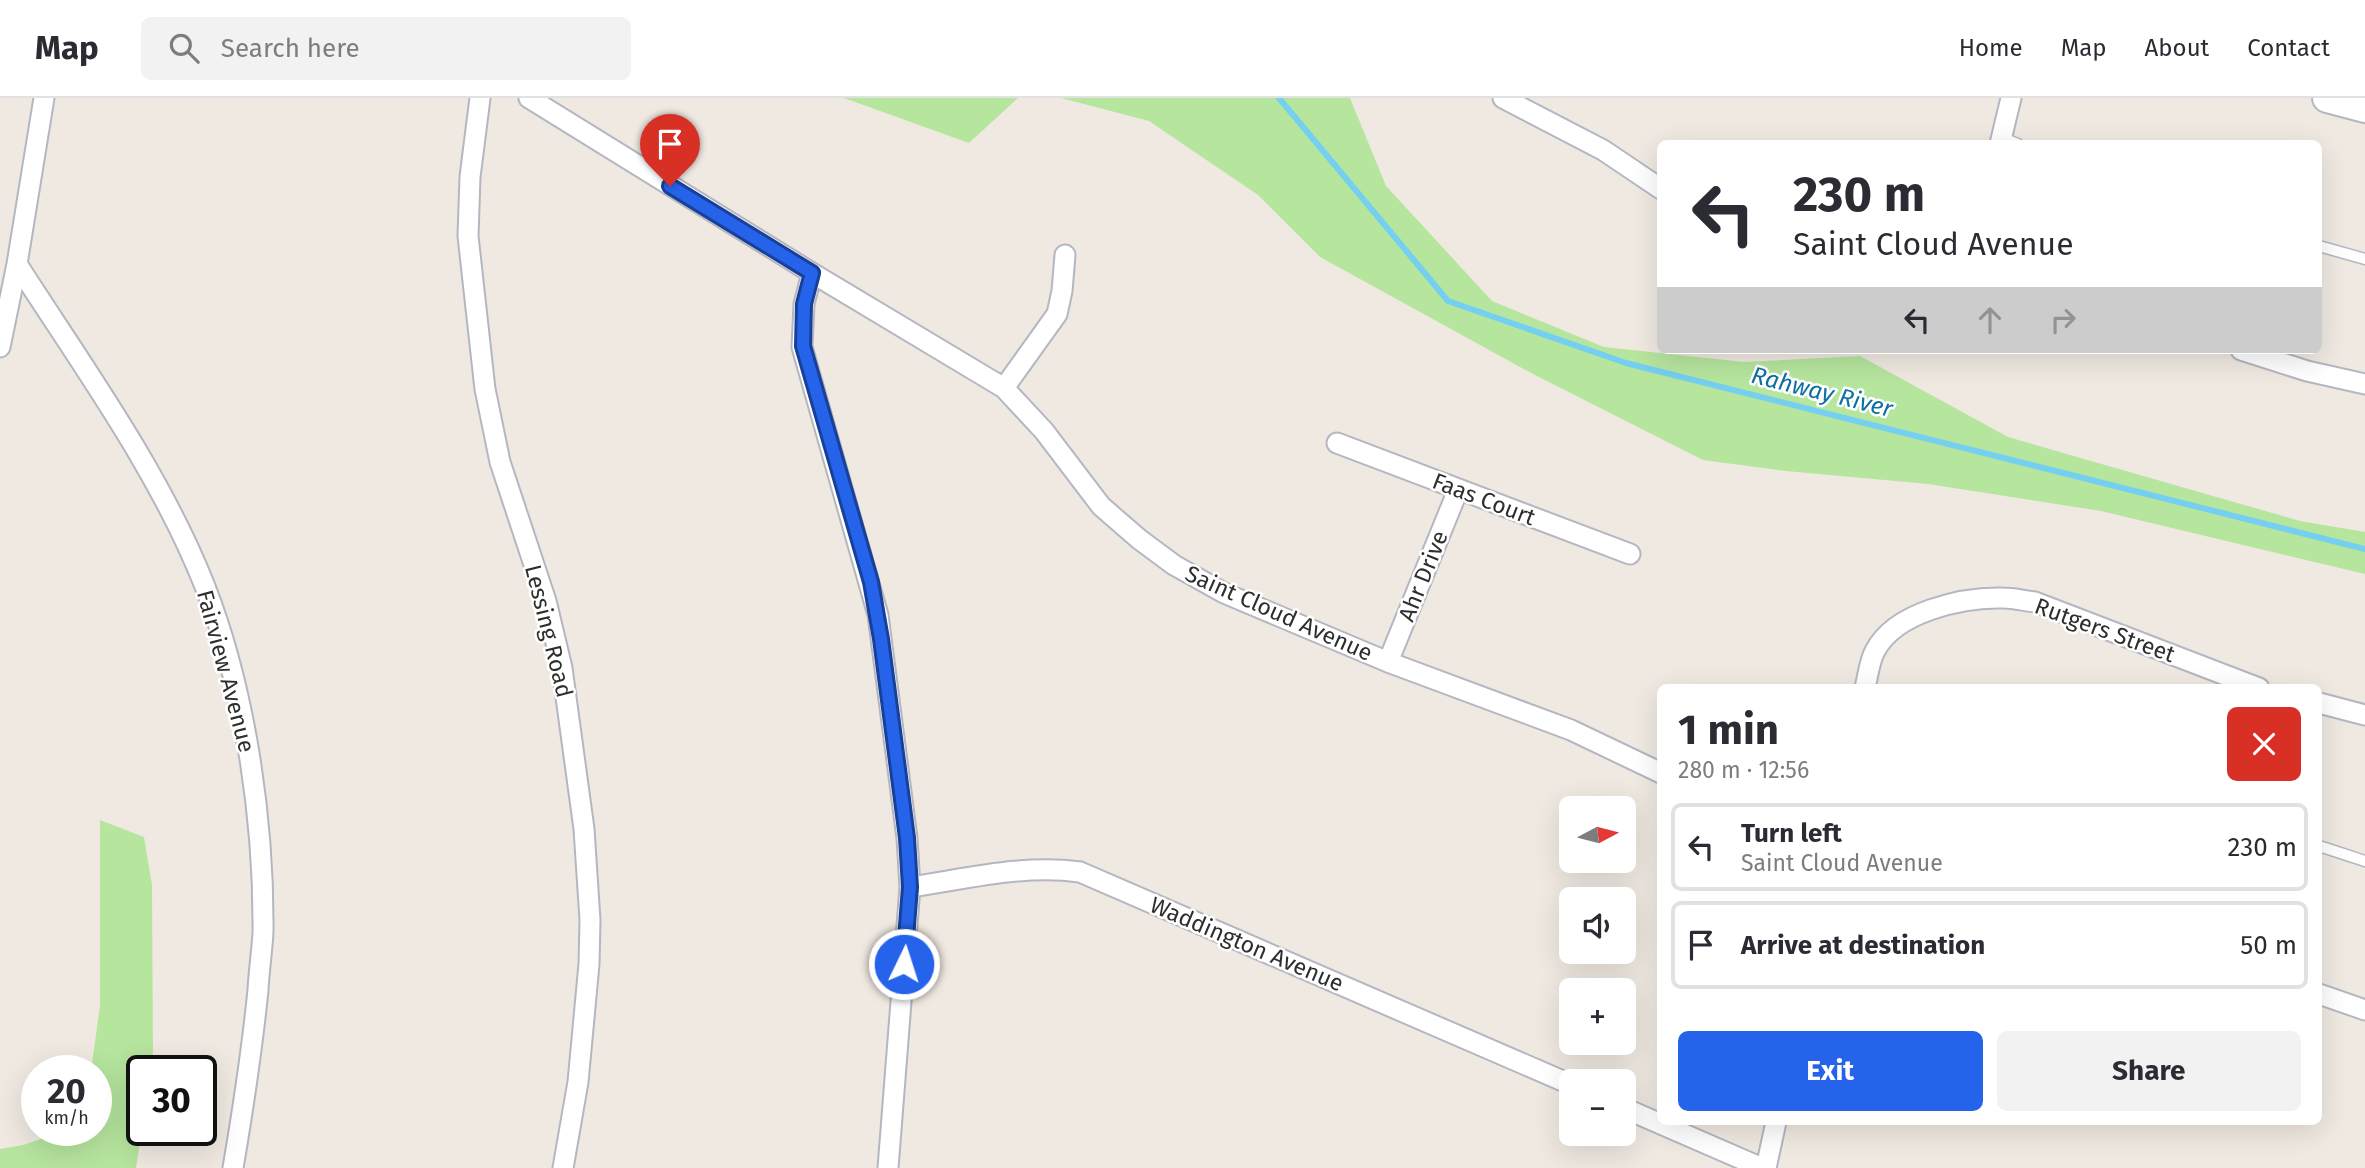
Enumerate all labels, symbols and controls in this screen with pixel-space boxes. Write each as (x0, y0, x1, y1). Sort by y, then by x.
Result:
search box (141, 17, 631, 80)
text: Map (35, 28, 99, 68)
icon: search (165, 29, 203, 67)
text: Search here (221, 33, 360, 64)
text: Home (1959, 34, 2023, 62)
text: Map (2061, 34, 2107, 62)
text: About (2145, 34, 2209, 62)
text: Contact (2247, 34, 2330, 62)
pin (640, 114, 700, 186)
icon: arrive (651, 125, 689, 163)
text: 230 m (1793, 165, 1925, 224)
icon: left (1678, 168, 1769, 259)
text: Saint Cloud Avenue (1793, 225, 2074, 263)
icon: left (1898, 301, 1936, 339)
icon: ahead (1971, 301, 2009, 339)
icon: right (2044, 301, 2082, 339)
water label: Rahway River (1749, 361, 1896, 423)
street label: Faas Court (1429, 467, 1540, 532)
street label: Ahr Drive (1392, 526, 1454, 626)
street label: Saint Cloud Avenue (1181, 559, 1377, 667)
street label: Lessing Road (519, 562, 579, 700)
street label: Fairview Avenue (191, 587, 261, 755)
street label: Rutgers Street (2031, 592, 2180, 669)
text: 1 min (1678, 705, 1779, 755)
button: close (2227, 707, 2301, 781)
text: 280 m · 12:56 (1678, 756, 1809, 784)
north arrow (1559, 796, 1636, 873)
map controls (1559, 796, 1636, 1146)
text: Turn left (1741, 818, 1842, 849)
icon: left (1682, 828, 1720, 866)
text: 230 m (2228, 832, 2297, 863)
text: Saint Cloud Avenue (1741, 849, 1943, 877)
button: sound (1559, 887, 1636, 964)
street label: Waddington Avenue (1146, 891, 1348, 997)
icon: arrive (1682, 926, 1720, 964)
position arrow (867, 927, 941, 1001)
text: Arrive at destination (1741, 930, 1985, 961)
text: 50 m (2240, 930, 2297, 961)
button: + (1559, 978, 1636, 1055)
button: Exit (1678, 1031, 1983, 1111)
button: Share (1997, 1031, 2301, 1111)
speed limit sign: 30 (126, 1055, 217, 1146)
button: − (1559, 1069, 1636, 1146)
text: 20 (47, 1070, 86, 1112)
text: km/h (44, 1107, 89, 1129)

